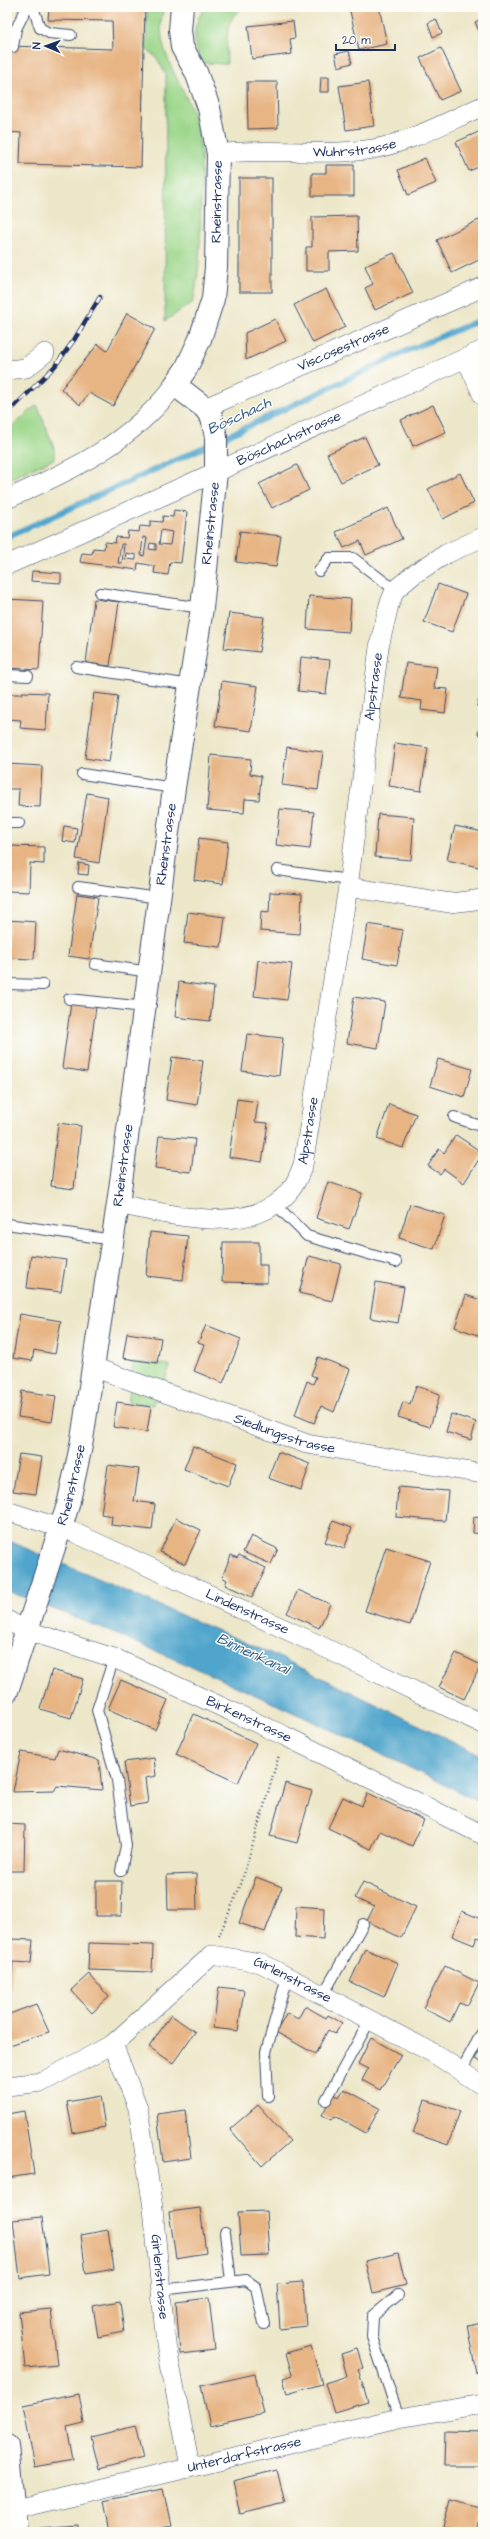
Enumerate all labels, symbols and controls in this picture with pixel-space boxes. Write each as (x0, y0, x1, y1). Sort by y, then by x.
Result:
north arrow (26, 26, 66, 66)
scale bar (336, 26, 395, 52)
text: 20 m (342, 32, 371, 49)
text: N (29, 42, 44, 49)
street label: Wuhrstrasse (313, 133, 399, 162)
street label: Rheinstrasse (206, 160, 228, 243)
street label: Viscosestrasse (294, 319, 393, 377)
water label: Böschach (204, 392, 275, 440)
street label: Böschachstrasse (234, 406, 345, 471)
street label: Rheinstrasse (197, 481, 225, 566)
street label: Alpstrasse (360, 651, 388, 722)
street label: Rheinstrasse (151, 801, 182, 887)
street label: Alpstrasse (293, 1095, 324, 1166)
street label: Rheinstrasse (108, 1123, 139, 1208)
street label: Siedlungsstrasse (231, 1408, 337, 1459)
street label: Rheinstrasse (52, 1442, 91, 1528)
street label: Lindenstrasse (202, 1584, 293, 1640)
water label: Binnenkanal (213, 1628, 294, 1681)
street label: Birkenstrasse (203, 1691, 295, 1748)
street label: Girlenstrasse (252, 1952, 335, 2008)
street label: Girlenstrasse (146, 2233, 174, 2321)
street label: Unterdorfstrasse (186, 2431, 304, 2478)

